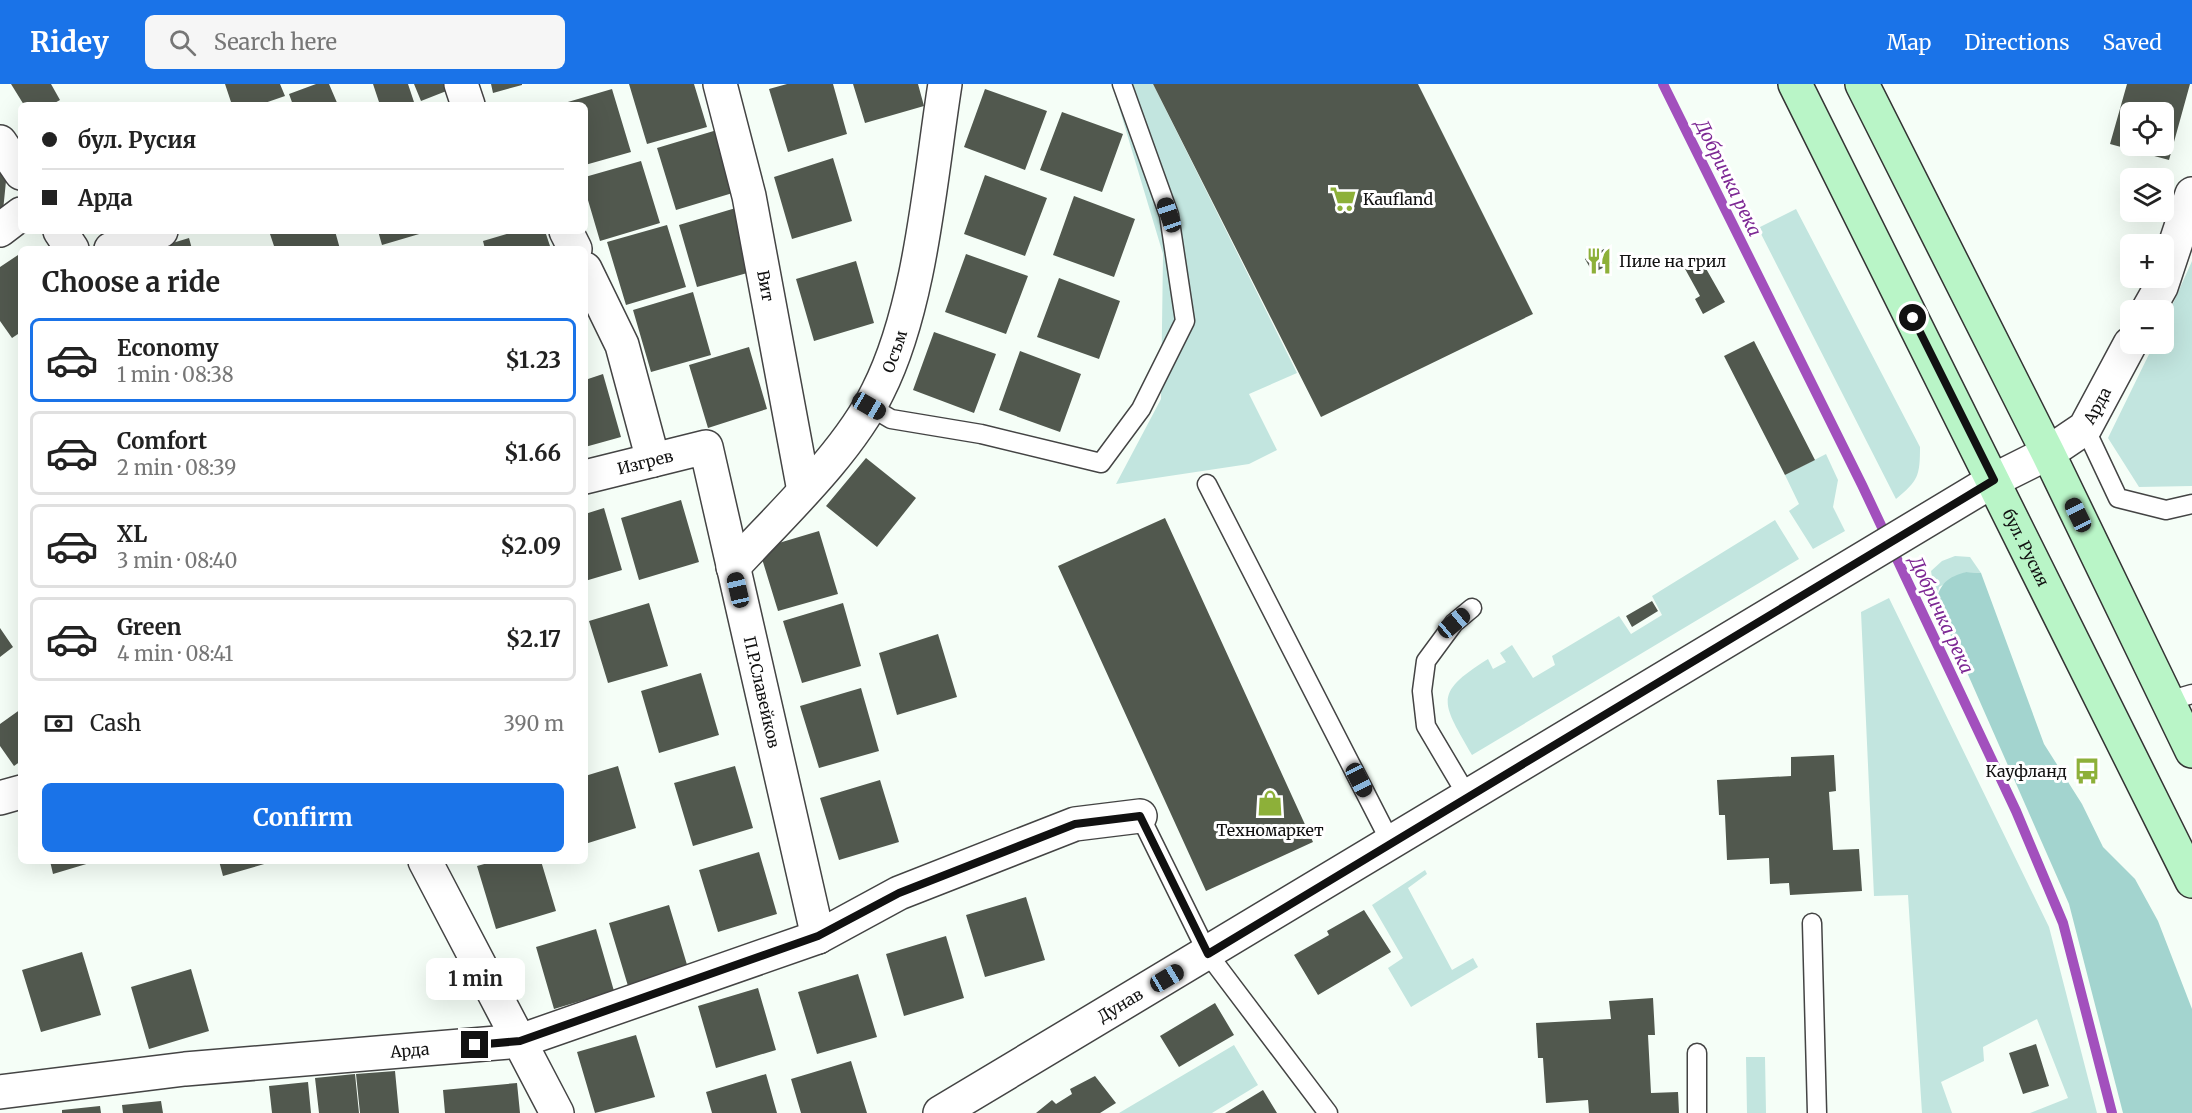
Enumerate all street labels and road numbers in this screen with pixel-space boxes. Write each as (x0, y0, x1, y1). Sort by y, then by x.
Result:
street label: Вит (753, 268, 778, 303)
street label: Осъм (878, 327, 911, 376)
street label: Арда (2079, 383, 2115, 428)
street label: Изгрев (615, 446, 675, 479)
street label: бул. Русия (1998, 506, 2054, 590)
street label: П.Р.Славейков (740, 634, 784, 750)
street label: Дунав (1094, 984, 1146, 1026)
street label: Арда (388, 1039, 431, 1062)

